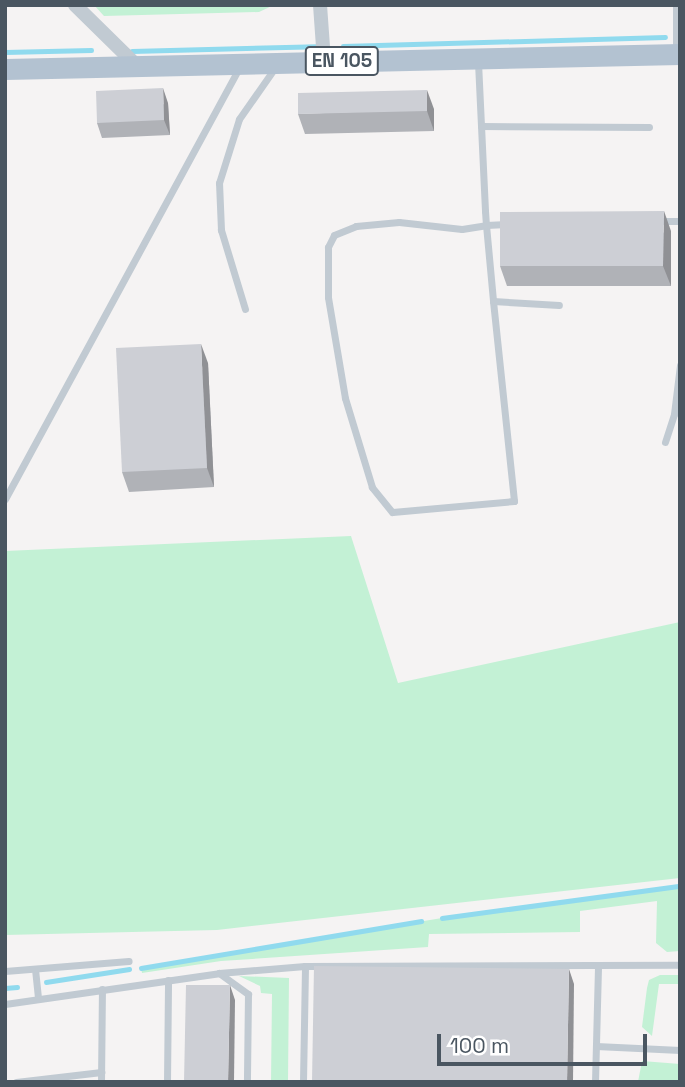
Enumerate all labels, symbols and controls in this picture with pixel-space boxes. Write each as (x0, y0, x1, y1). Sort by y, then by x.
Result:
road number: EN 105 (304, 45, 380, 76)
scale bar (440, 1020, 650, 1064)
text: 100 m (450, 1032, 509, 1059)

